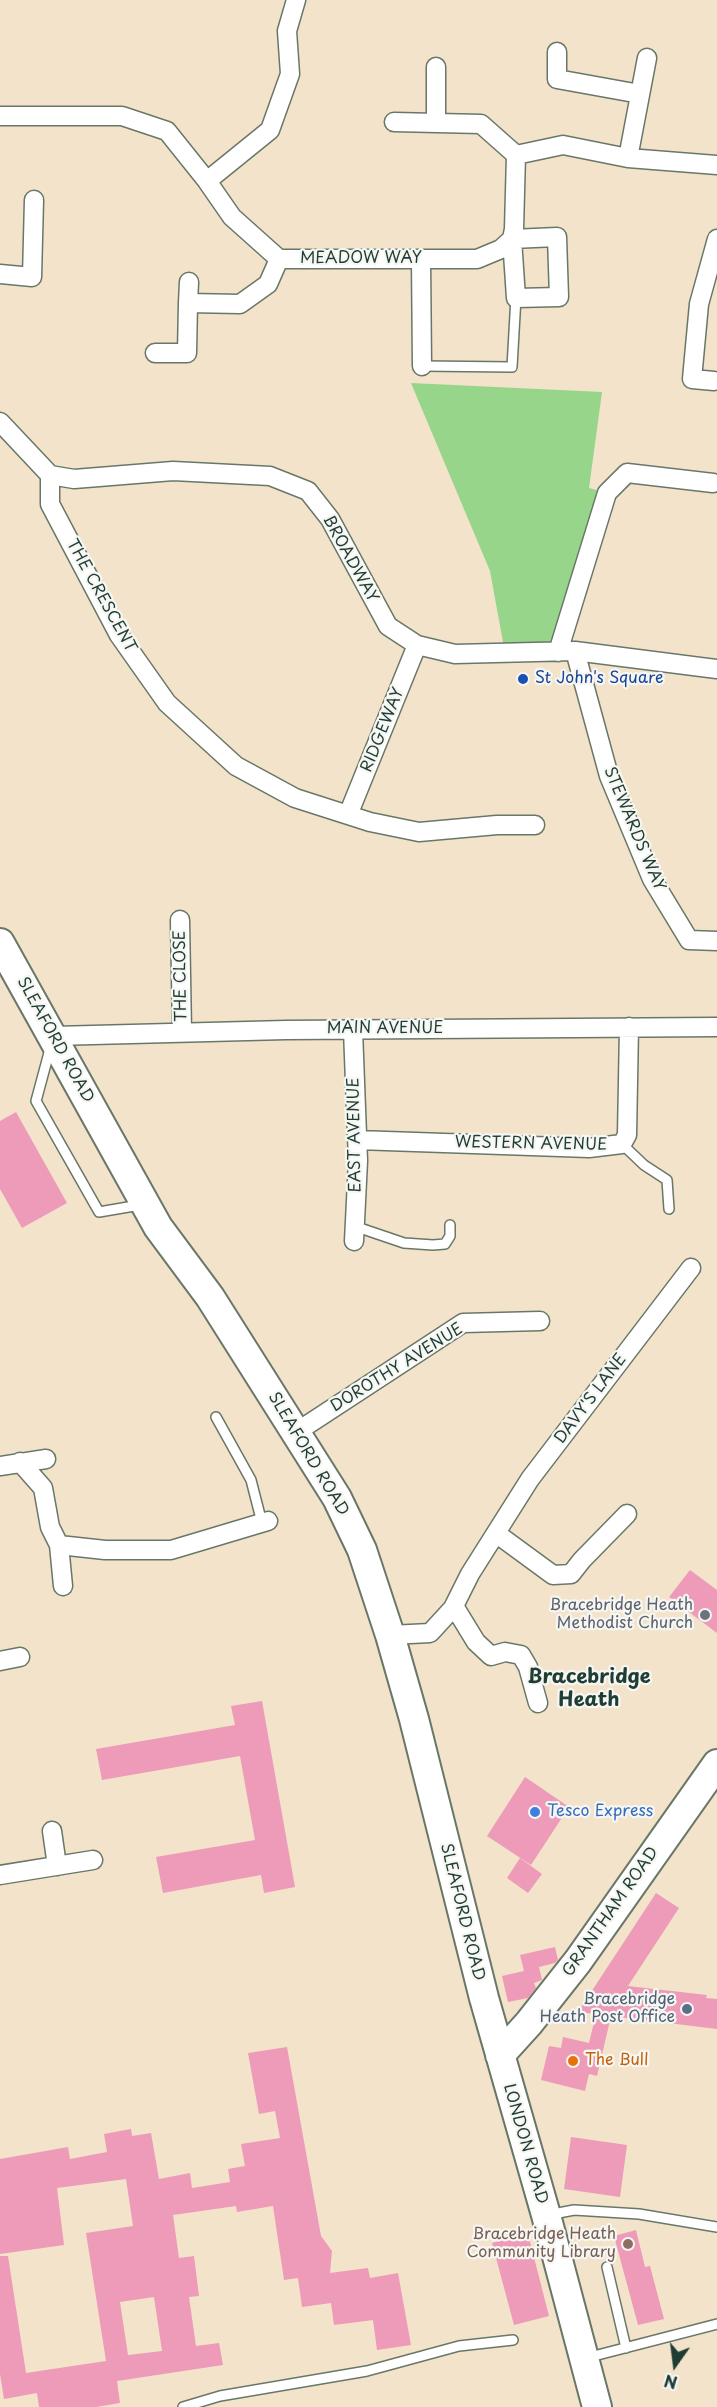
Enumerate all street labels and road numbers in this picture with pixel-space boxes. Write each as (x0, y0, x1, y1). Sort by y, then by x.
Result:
street label: MEADOW WAY (300, 249, 422, 269)
street label: BROADWAY (318, 512, 382, 606)
street label: THE CRESCENT (62, 536, 140, 656)
street label: RIDGEWAY (357, 685, 409, 775)
street label: STEWARDS WAY (599, 764, 669, 894)
street label: THE CLOSE (171, 930, 191, 1022)
street label: SLEAFORD ROAD (12, 974, 98, 1106)
street label: MAIN AVENUE (327, 1019, 443, 1039)
street label: EAST AVENUE (344, 1077, 366, 1193)
street label: WESTERN AVENUE (455, 1133, 607, 1155)
street label: DOROTHY AVENUE (327, 1320, 467, 1416)
street label: DAVY'S LANE (551, 1350, 631, 1448)
street label: SLEAFORD ROAD (264, 1389, 352, 1519)
street label: SLEAFORD ROAD (436, 1841, 488, 1983)
street label: GRANTHAM ROAD (559, 1843, 663, 1981)
street label: LONDON ROAD (499, 2082, 551, 2206)

